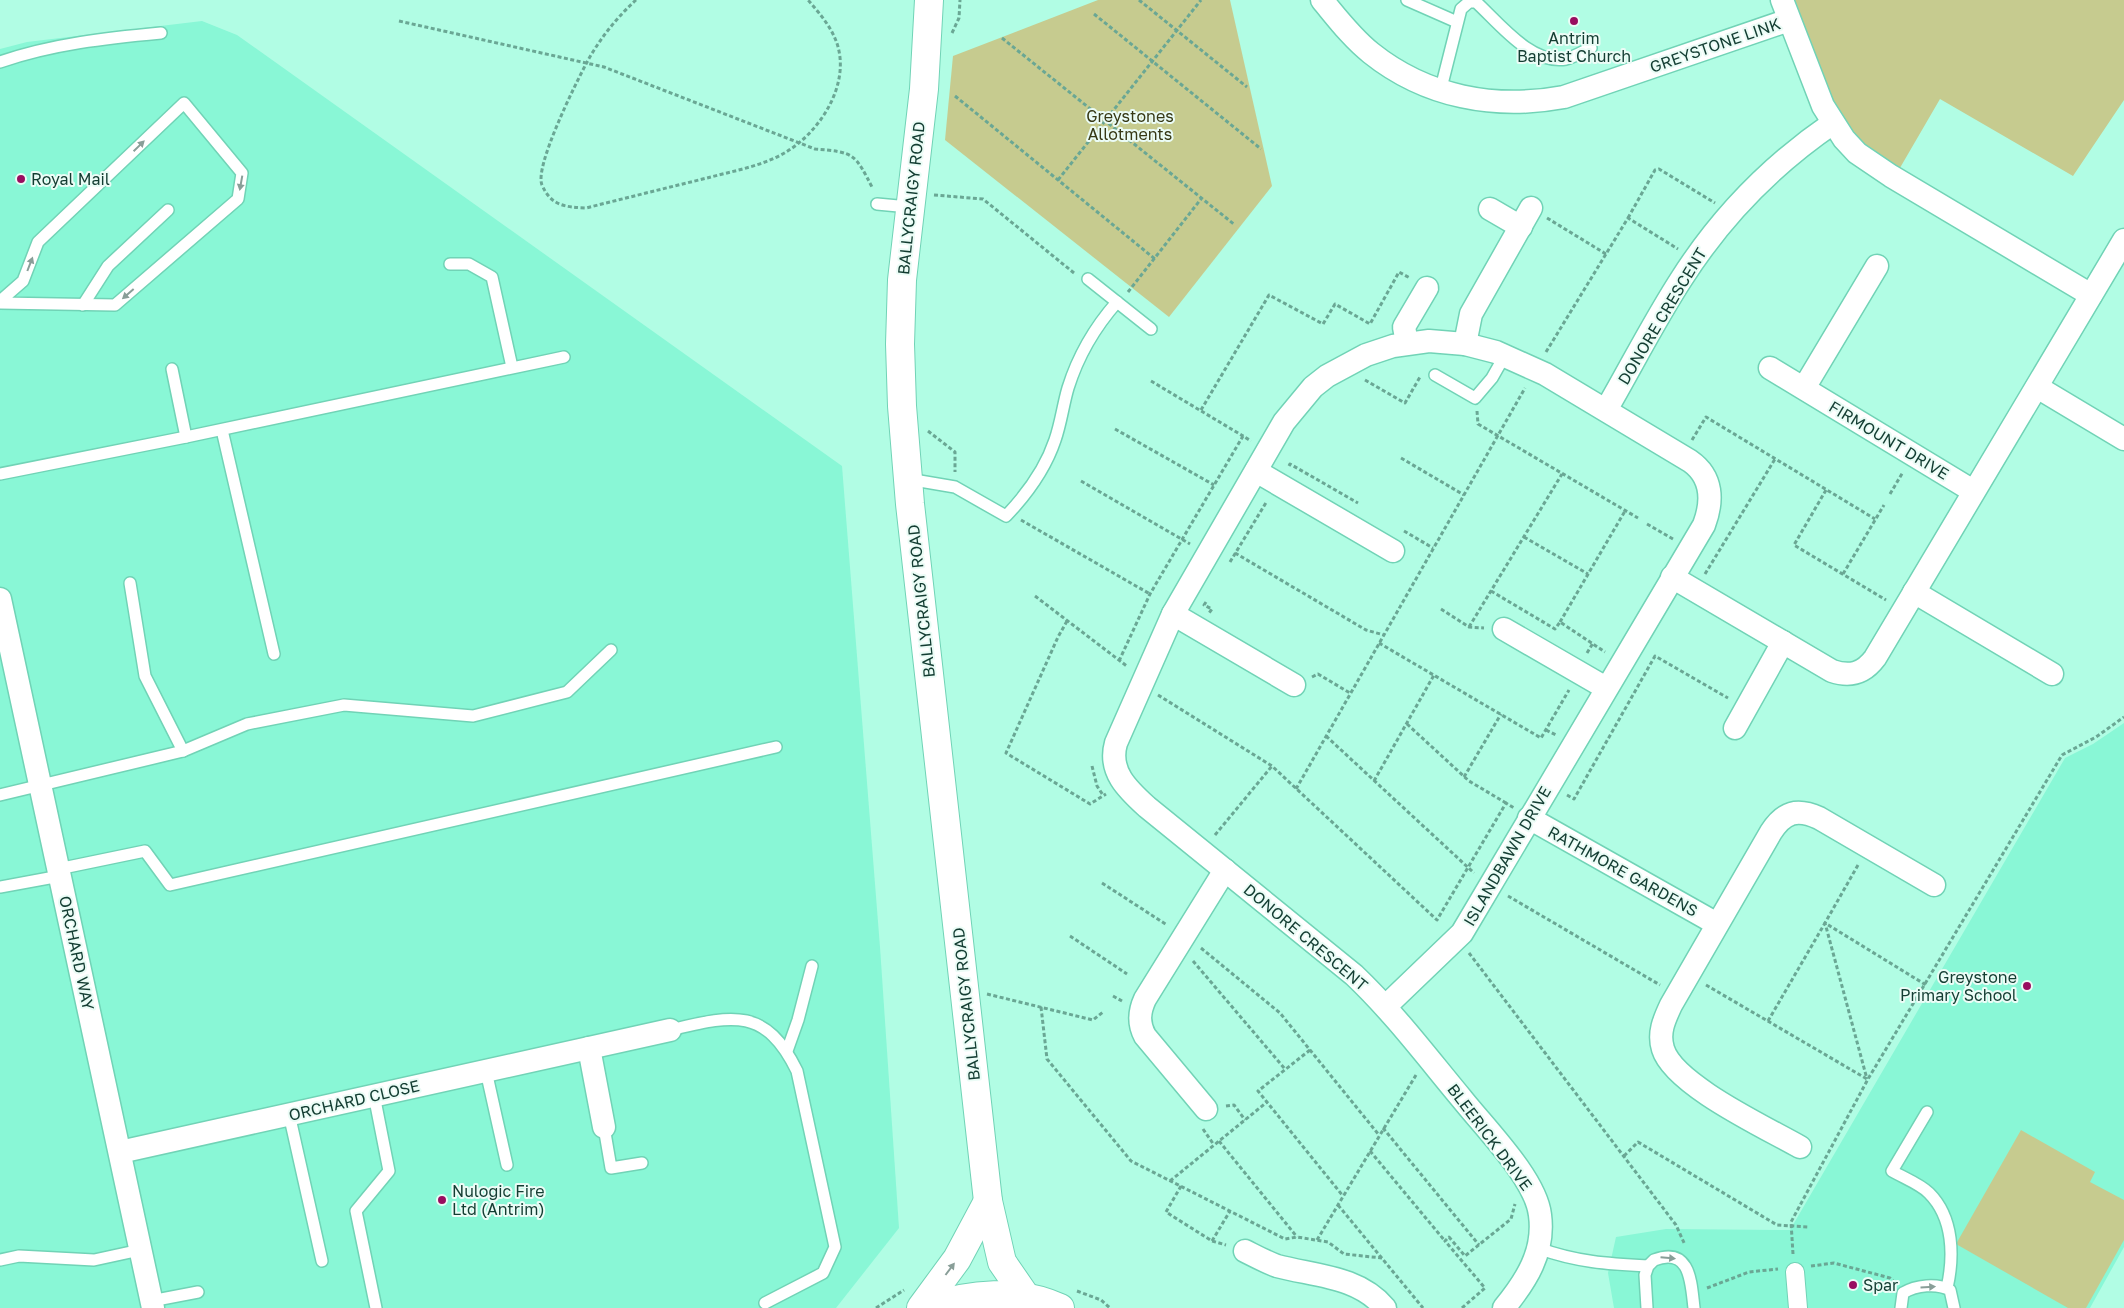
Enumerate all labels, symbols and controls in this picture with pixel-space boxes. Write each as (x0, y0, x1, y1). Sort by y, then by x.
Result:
street label: GREYSTONE LINK (1647, 13, 1783, 77)
marker: Antrim Baptist Church (1568, 15, 1580, 27)
place label: Antrim Baptist Church (1517, 28, 1631, 66)
park label: Greystones Allotments (1086, 106, 1174, 144)
street label: BALLYCRAIGY ROAD (893, 120, 929, 276)
one-way arrow (133, 140, 145, 152)
place label: Royal Mail (31, 169, 110, 189)
marker: Royal Mail (15, 173, 27, 185)
one-way arrow (236, 175, 244, 191)
street label: DONORE CRESCENT (1613, 244, 1711, 388)
one-way arrow (26, 256, 34, 271)
one-way arrow (121, 289, 134, 300)
street label: FIRMOUNT DRIVE (1825, 396, 1953, 484)
street label: BALLYCRAIGY ROAD (903, 523, 939, 679)
street label: ISLANDBAWN DRIVE (1459, 782, 1555, 930)
street label: RATHMORE GARDENS (1544, 821, 1702, 921)
street label: DONORE CRESCENT (1240, 879, 1372, 995)
street label: ORCHARD WAY (55, 894, 99, 1013)
street label: BALLYCRAIGY ROAD (948, 926, 984, 1082)
place label: Greystone Primary School (1900, 967, 2017, 1005)
marker: Greystone Primary School (2021, 980, 2033, 992)
street label: ORCHARD CLOSE (287, 1075, 421, 1125)
street label: BLEERICK DRIVE (1443, 1080, 1537, 1194)
place label: Nulogic Fire Ltd (Antrim) (452, 1181, 545, 1219)
marker: Nulogic Fire Ltd (Antrim) (436, 1194, 448, 1206)
one-way arrow (1661, 1255, 1677, 1263)
one-way arrow (945, 1262, 955, 1276)
place label: Spar (1863, 1275, 1898, 1295)
marker: Spar (1847, 1279, 1859, 1291)
one-way arrow (1920, 1283, 1936, 1291)

